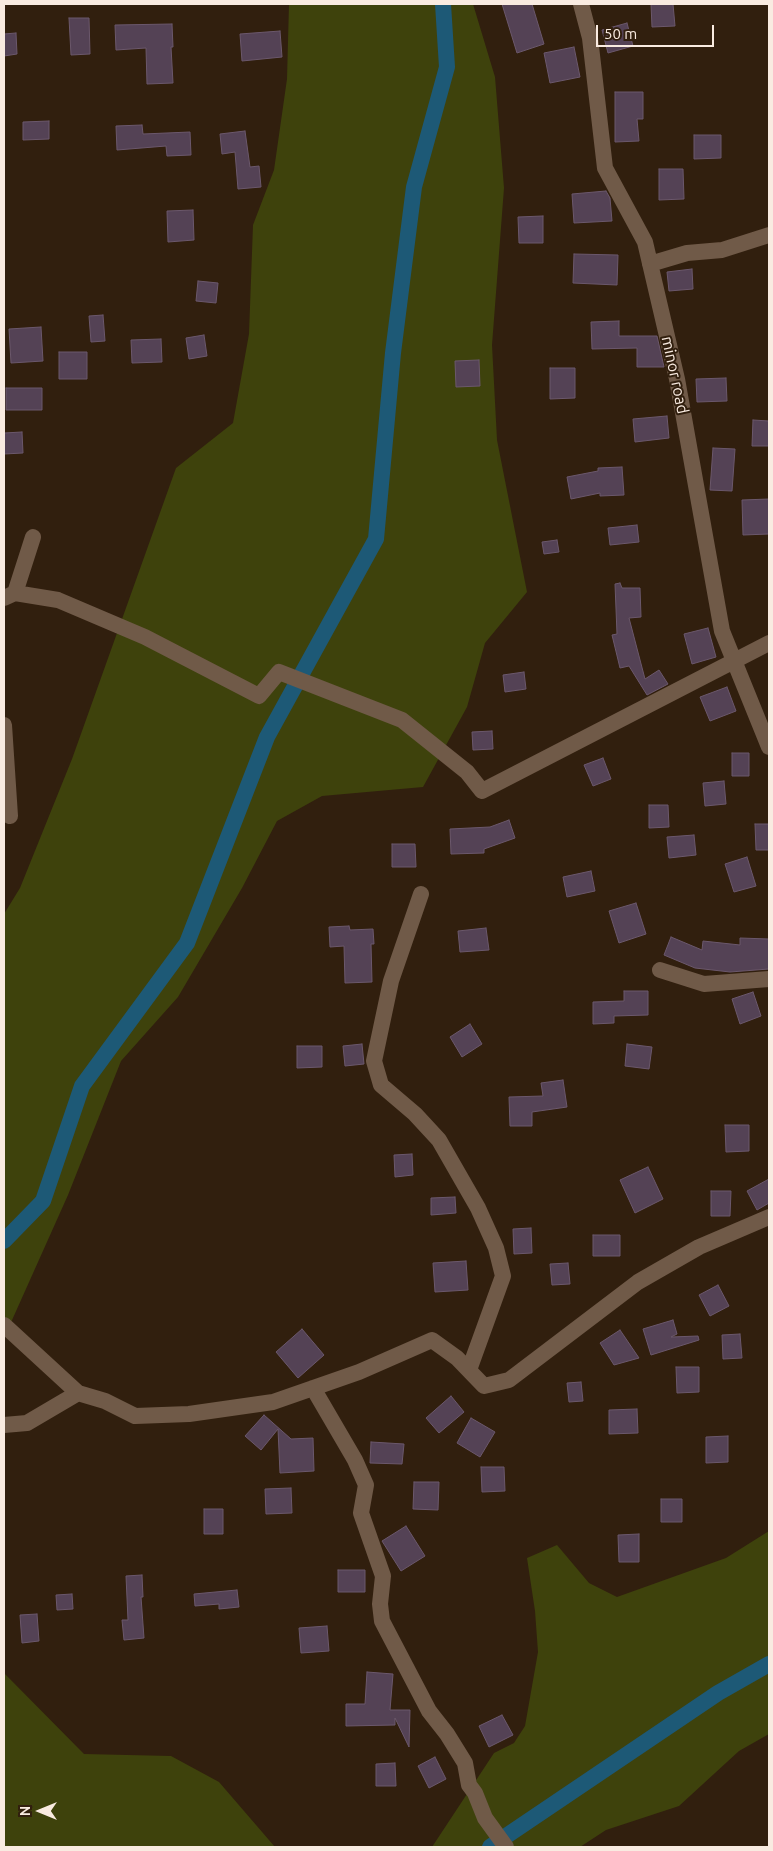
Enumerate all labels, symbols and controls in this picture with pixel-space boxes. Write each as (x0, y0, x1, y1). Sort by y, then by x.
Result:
scale bar (598, 15, 716, 47)
text: 50 m (604, 25, 637, 42)
street label: minor road (657, 334, 693, 416)
north arrow (15, 1786, 65, 1836)
text: N (17, 1806, 33, 1816)

